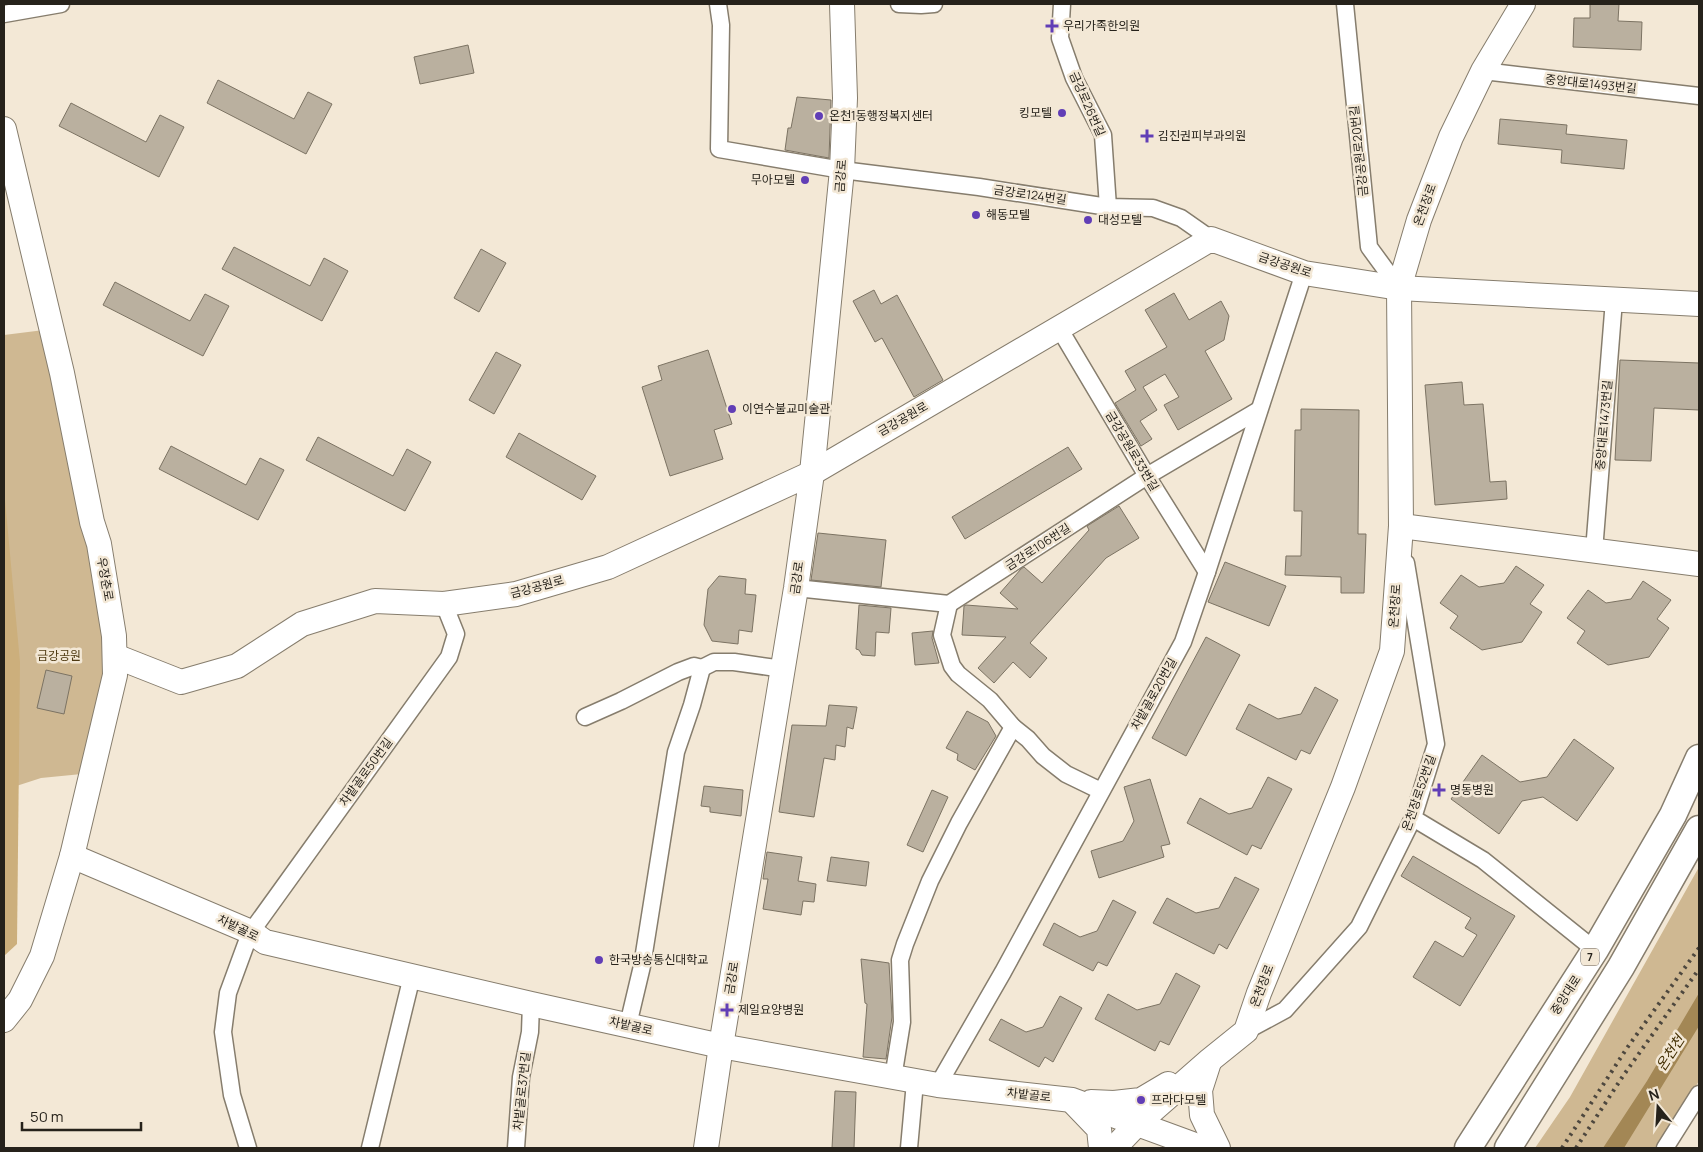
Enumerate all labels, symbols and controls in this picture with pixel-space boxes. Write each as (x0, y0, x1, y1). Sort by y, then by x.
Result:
place label: 우리가족한의원 (1063, 17, 1140, 34)
marker: 우리가족한의원 (1045, 19, 1059, 33)
street label: 금강로26번길 (1066, 69, 1109, 139)
street label: 중앙대로1493번길 (1544, 70, 1638, 97)
place label: 킹모텔 (1019, 104, 1052, 121)
street label: 금강공원로20번길 (1345, 105, 1372, 197)
place label: 온천1동행정복지센터 (829, 107, 933, 124)
marker: 킹모텔 (1056, 107, 1068, 119)
marker: 온천1동행정복지센터 (813, 110, 825, 122)
place label: 김진권피부과의원 (1158, 127, 1246, 144)
marker: 김진권피부과의원 (1140, 129, 1154, 143)
street label: 금강로 (831, 159, 850, 193)
place label: 무아모텔 (751, 171, 795, 188)
marker: 무아모텔 (799, 174, 811, 186)
street label: 금강로124번길 (992, 181, 1068, 208)
street label: 온천장로 (1409, 181, 1440, 228)
place label: 해동모텔 (986, 206, 1030, 223)
marker: 해동모텔 (970, 209, 982, 221)
place label: 대성모텔 (1098, 211, 1142, 228)
marker: 대성모텔 (1082, 214, 1094, 226)
street label: 금강공원로 (1256, 248, 1314, 281)
street label: 중앙대로1473번길 (1591, 379, 1616, 471)
street label: 금강공원로 (875, 397, 931, 440)
place label: 이연수불교미술관 (742, 400, 830, 417)
marker: 이연수불교미술관 (726, 403, 738, 415)
street label: 금강공원로33번길 (1102, 408, 1163, 494)
street label: 금강로106번길 (1002, 519, 1074, 574)
street label: 우장춘로 (93, 556, 118, 602)
street label: 금강로 (786, 560, 807, 596)
street label: 금강공원로 (508, 571, 566, 602)
street label: 온천장로 (1384, 583, 1405, 629)
park label: 금강공원 (37, 647, 81, 664)
street label: 차밭골로20번길 (1127, 654, 1180, 733)
street label: 차밭골로50번길 (335, 734, 396, 809)
street label: 온천장로52번길 (1398, 752, 1440, 833)
place label: 명동병원 (1450, 781, 1494, 798)
marker: 명동병원 (1432, 783, 1446, 797)
street label: 차밭골로 (215, 910, 262, 945)
road number: 7 (1581, 949, 1599, 966)
place label: 한국방송통신대학교 (609, 951, 708, 968)
marker: 한국방송통신대학교 (593, 954, 605, 966)
street label: 금강로 (721, 960, 742, 996)
street label: 온천장로 (1246, 962, 1277, 1009)
street label: 중앙대로 (1546, 972, 1585, 1018)
place label: 제일요양병원 (738, 1001, 804, 1018)
marker: 제일요양병원 (720, 1003, 734, 1017)
street label: 차밭골로 (608, 1012, 655, 1039)
water label: 온천천 (1651, 1030, 1689, 1074)
street label: 차밭골로37번길 (509, 1051, 534, 1131)
north arrow (1633, 1082, 1683, 1132)
street label: 차밭골로 (1006, 1084, 1052, 1105)
text: N (1646, 1084, 1662, 1105)
place label: 프라다모텔 (1151, 1091, 1206, 1108)
marker: 프라다모텔 (1135, 1094, 1147, 1106)
scale bar (22, 1100, 141, 1132)
text: 50 m (30, 1106, 64, 1127)

